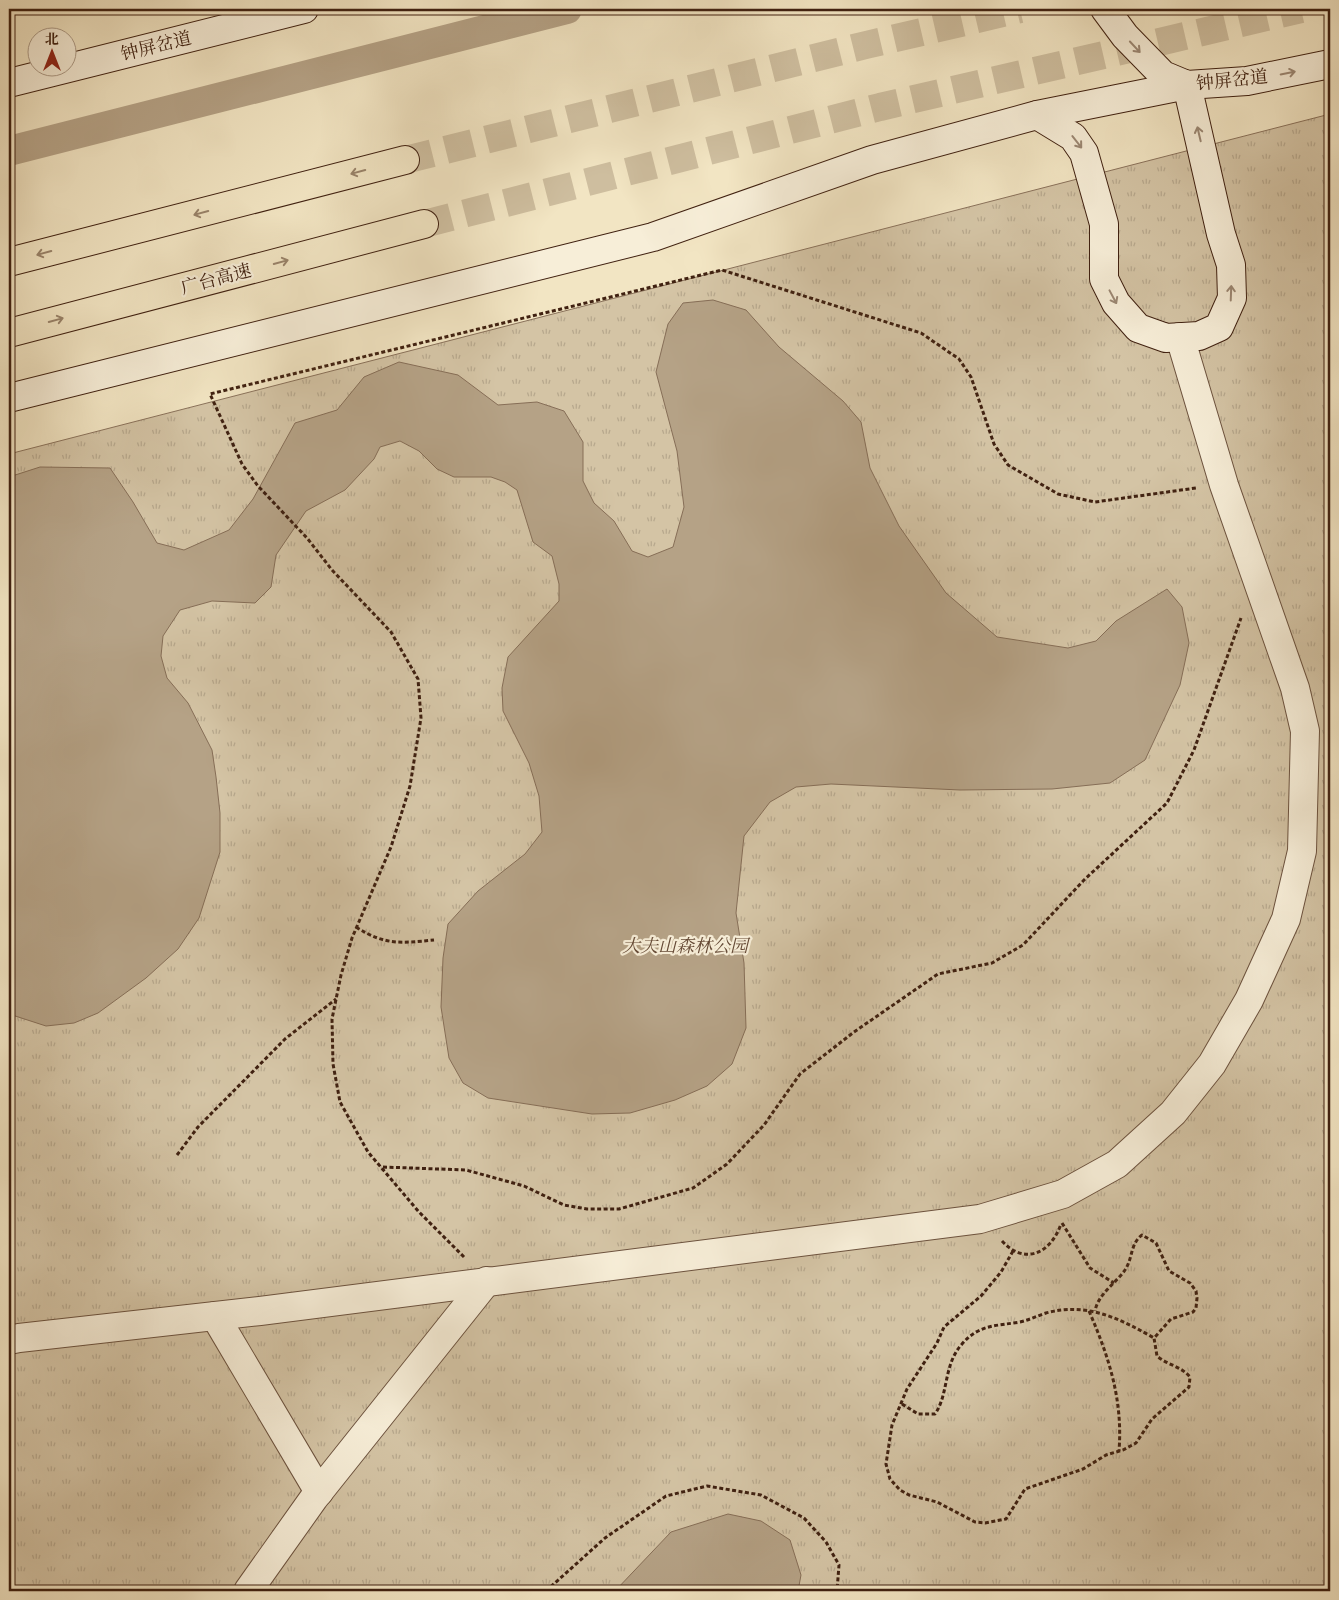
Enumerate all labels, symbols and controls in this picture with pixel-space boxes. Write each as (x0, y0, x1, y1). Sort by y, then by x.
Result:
north arrow (28, 28, 78, 78)
street label: 钟屏岔道 (119, 28, 194, 65)
text: 北 (45, 31, 59, 48)
one-way arrow (1129, 40, 1141, 53)
street label: 钟屏岔道 (1195, 66, 1269, 95)
one-way arrow (1279, 67, 1295, 77)
one-way arrow (1194, 127, 1203, 143)
one-way arrow (1071, 135, 1082, 148)
one-way arrow (351, 168, 367, 177)
one-way arrow (193, 208, 209, 218)
one-way arrow (36, 249, 52, 259)
one-way arrow (272, 256, 288, 266)
street label: 广台高速 (179, 260, 254, 299)
one-way arrow (1227, 285, 1236, 301)
one-way arrow (1109, 289, 1118, 304)
one-way arrow (47, 315, 63, 325)
park label: 大夫山森林公园 (622, 936, 751, 957)

